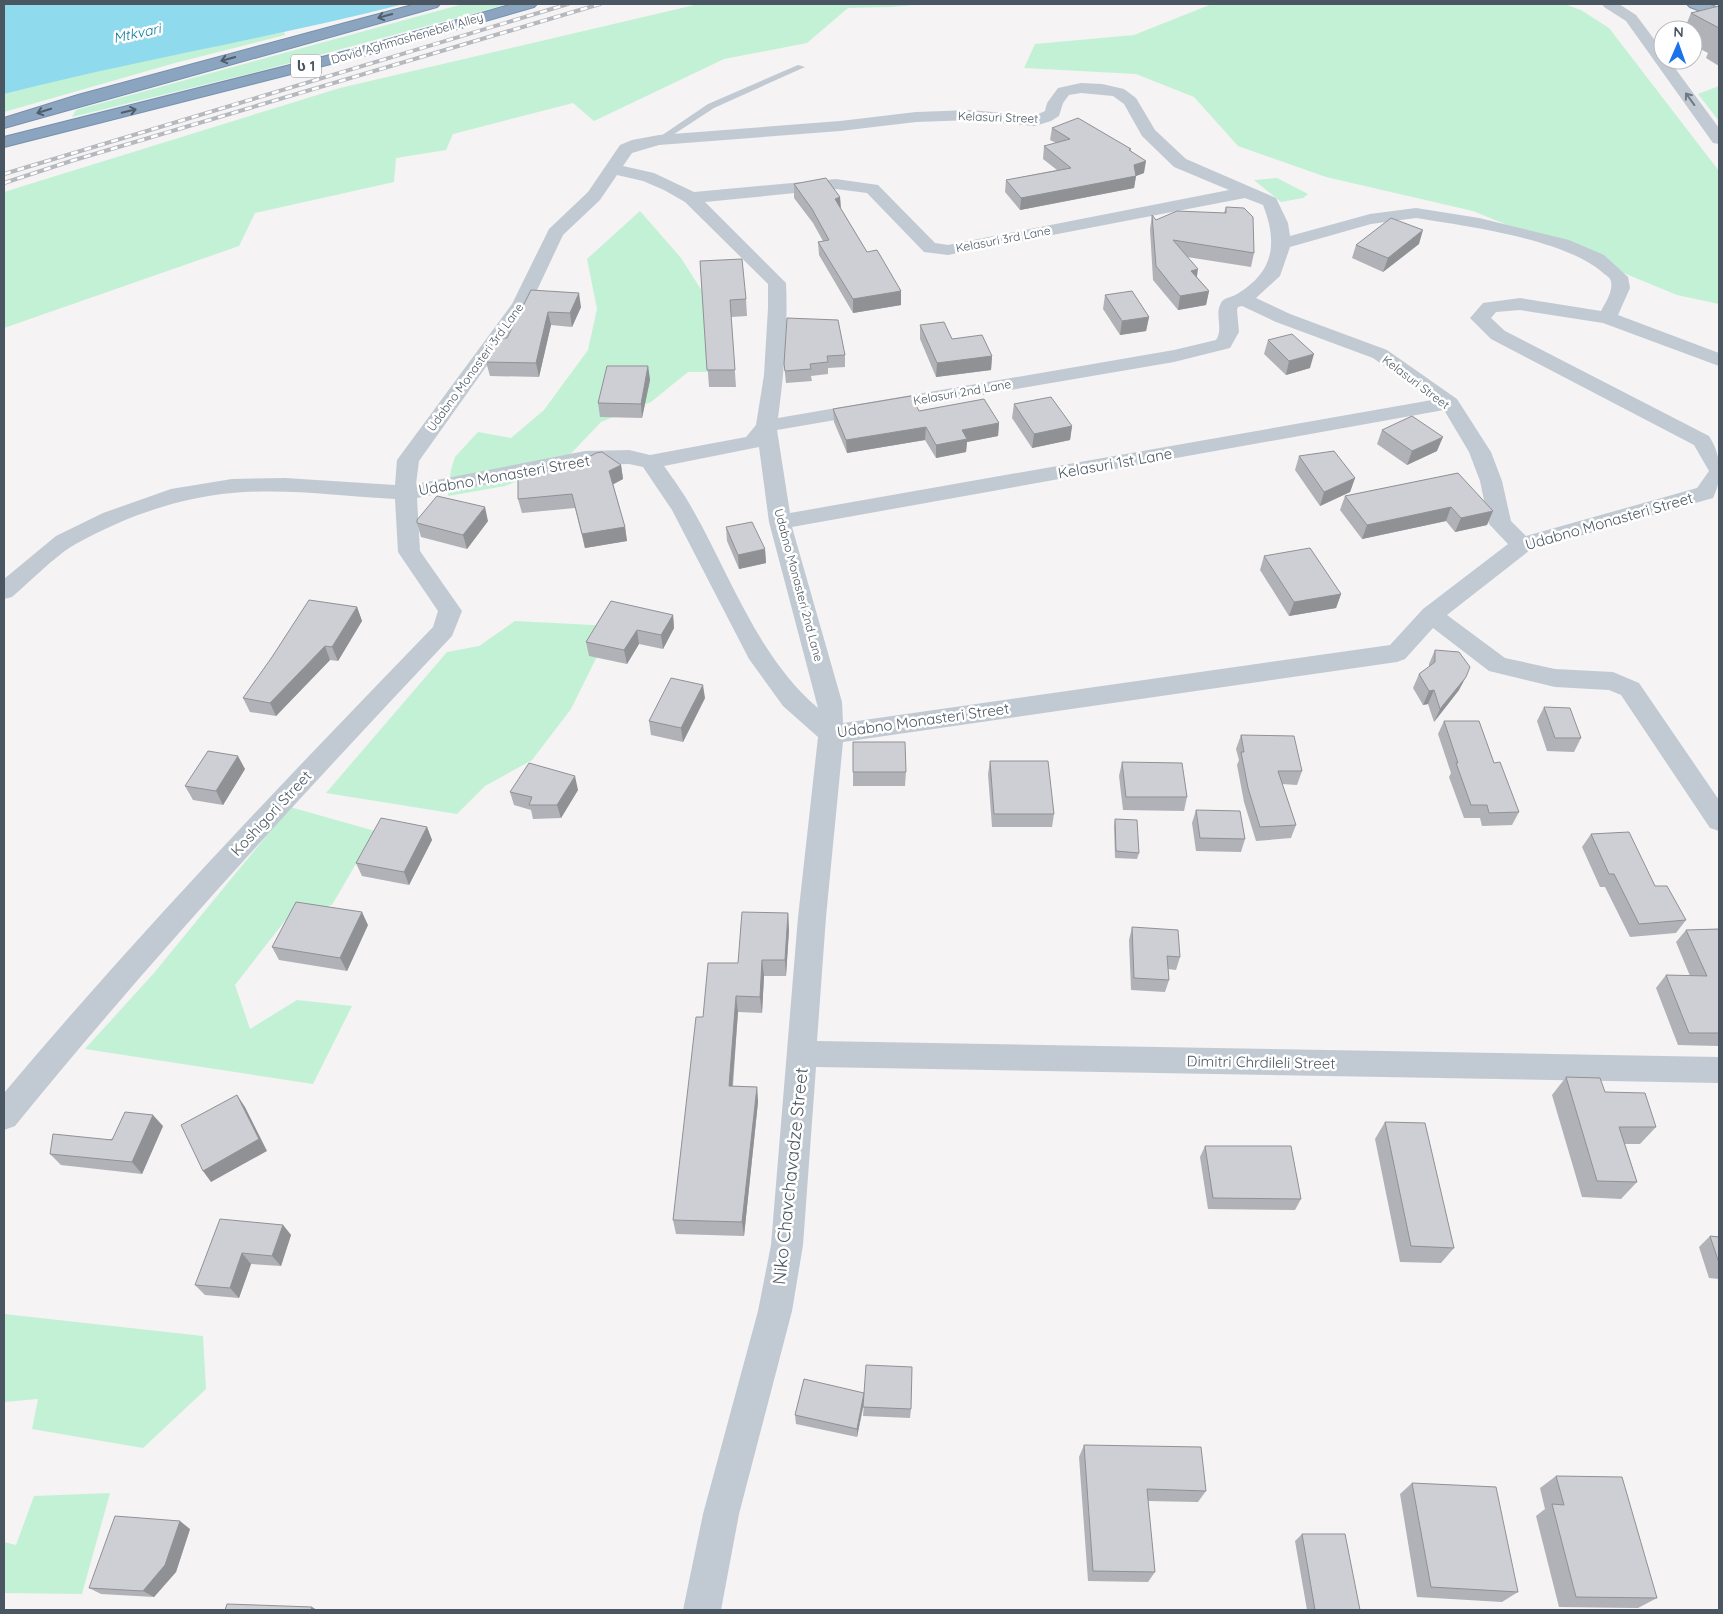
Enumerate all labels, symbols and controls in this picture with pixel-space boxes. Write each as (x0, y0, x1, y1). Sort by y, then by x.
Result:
street label: David Aghmashenebeli Alley (329, 9, 485, 67)
one-way arrow (377, 12, 393, 22)
water label: Mtkvari (112, 19, 164, 47)
north arrow (1653, 20, 1703, 70)
text: N (1673, 23, 1684, 41)
road number: ს 1 (291, 54, 321, 78)
one-way arrow (221, 55, 237, 65)
one-way arrow (1685, 93, 1696, 106)
one-way arrow (120, 106, 136, 115)
one-way arrow (36, 107, 52, 117)
street label: Kelasuri Street (958, 108, 1038, 126)
street label: Kelasuri 3rd Lane (954, 222, 1052, 256)
street label: Udabno Monasteri 3rd Lane (423, 300, 527, 434)
street label: Kelasuri Street (1379, 352, 1453, 412)
street label: Kelasuri 2nd Lane (912, 376, 1012, 408)
street label: Kelasuri 1st Lane (1056, 444, 1174, 482)
street label: Udabno Monasteri Street (417, 451, 591, 499)
street label: Udabno Monasteri Street (1523, 488, 1695, 554)
street label: Udabno Monasteri 2nd Lane (771, 507, 827, 663)
street label: Udabno Monasteri Street (836, 699, 1010, 741)
street label: Koshigori Street (227, 766, 315, 860)
street label: Dimitri Chrdileli Street (1187, 1051, 1335, 1073)
street label: Niko Chavchavadze Street (767, 1066, 813, 1286)

